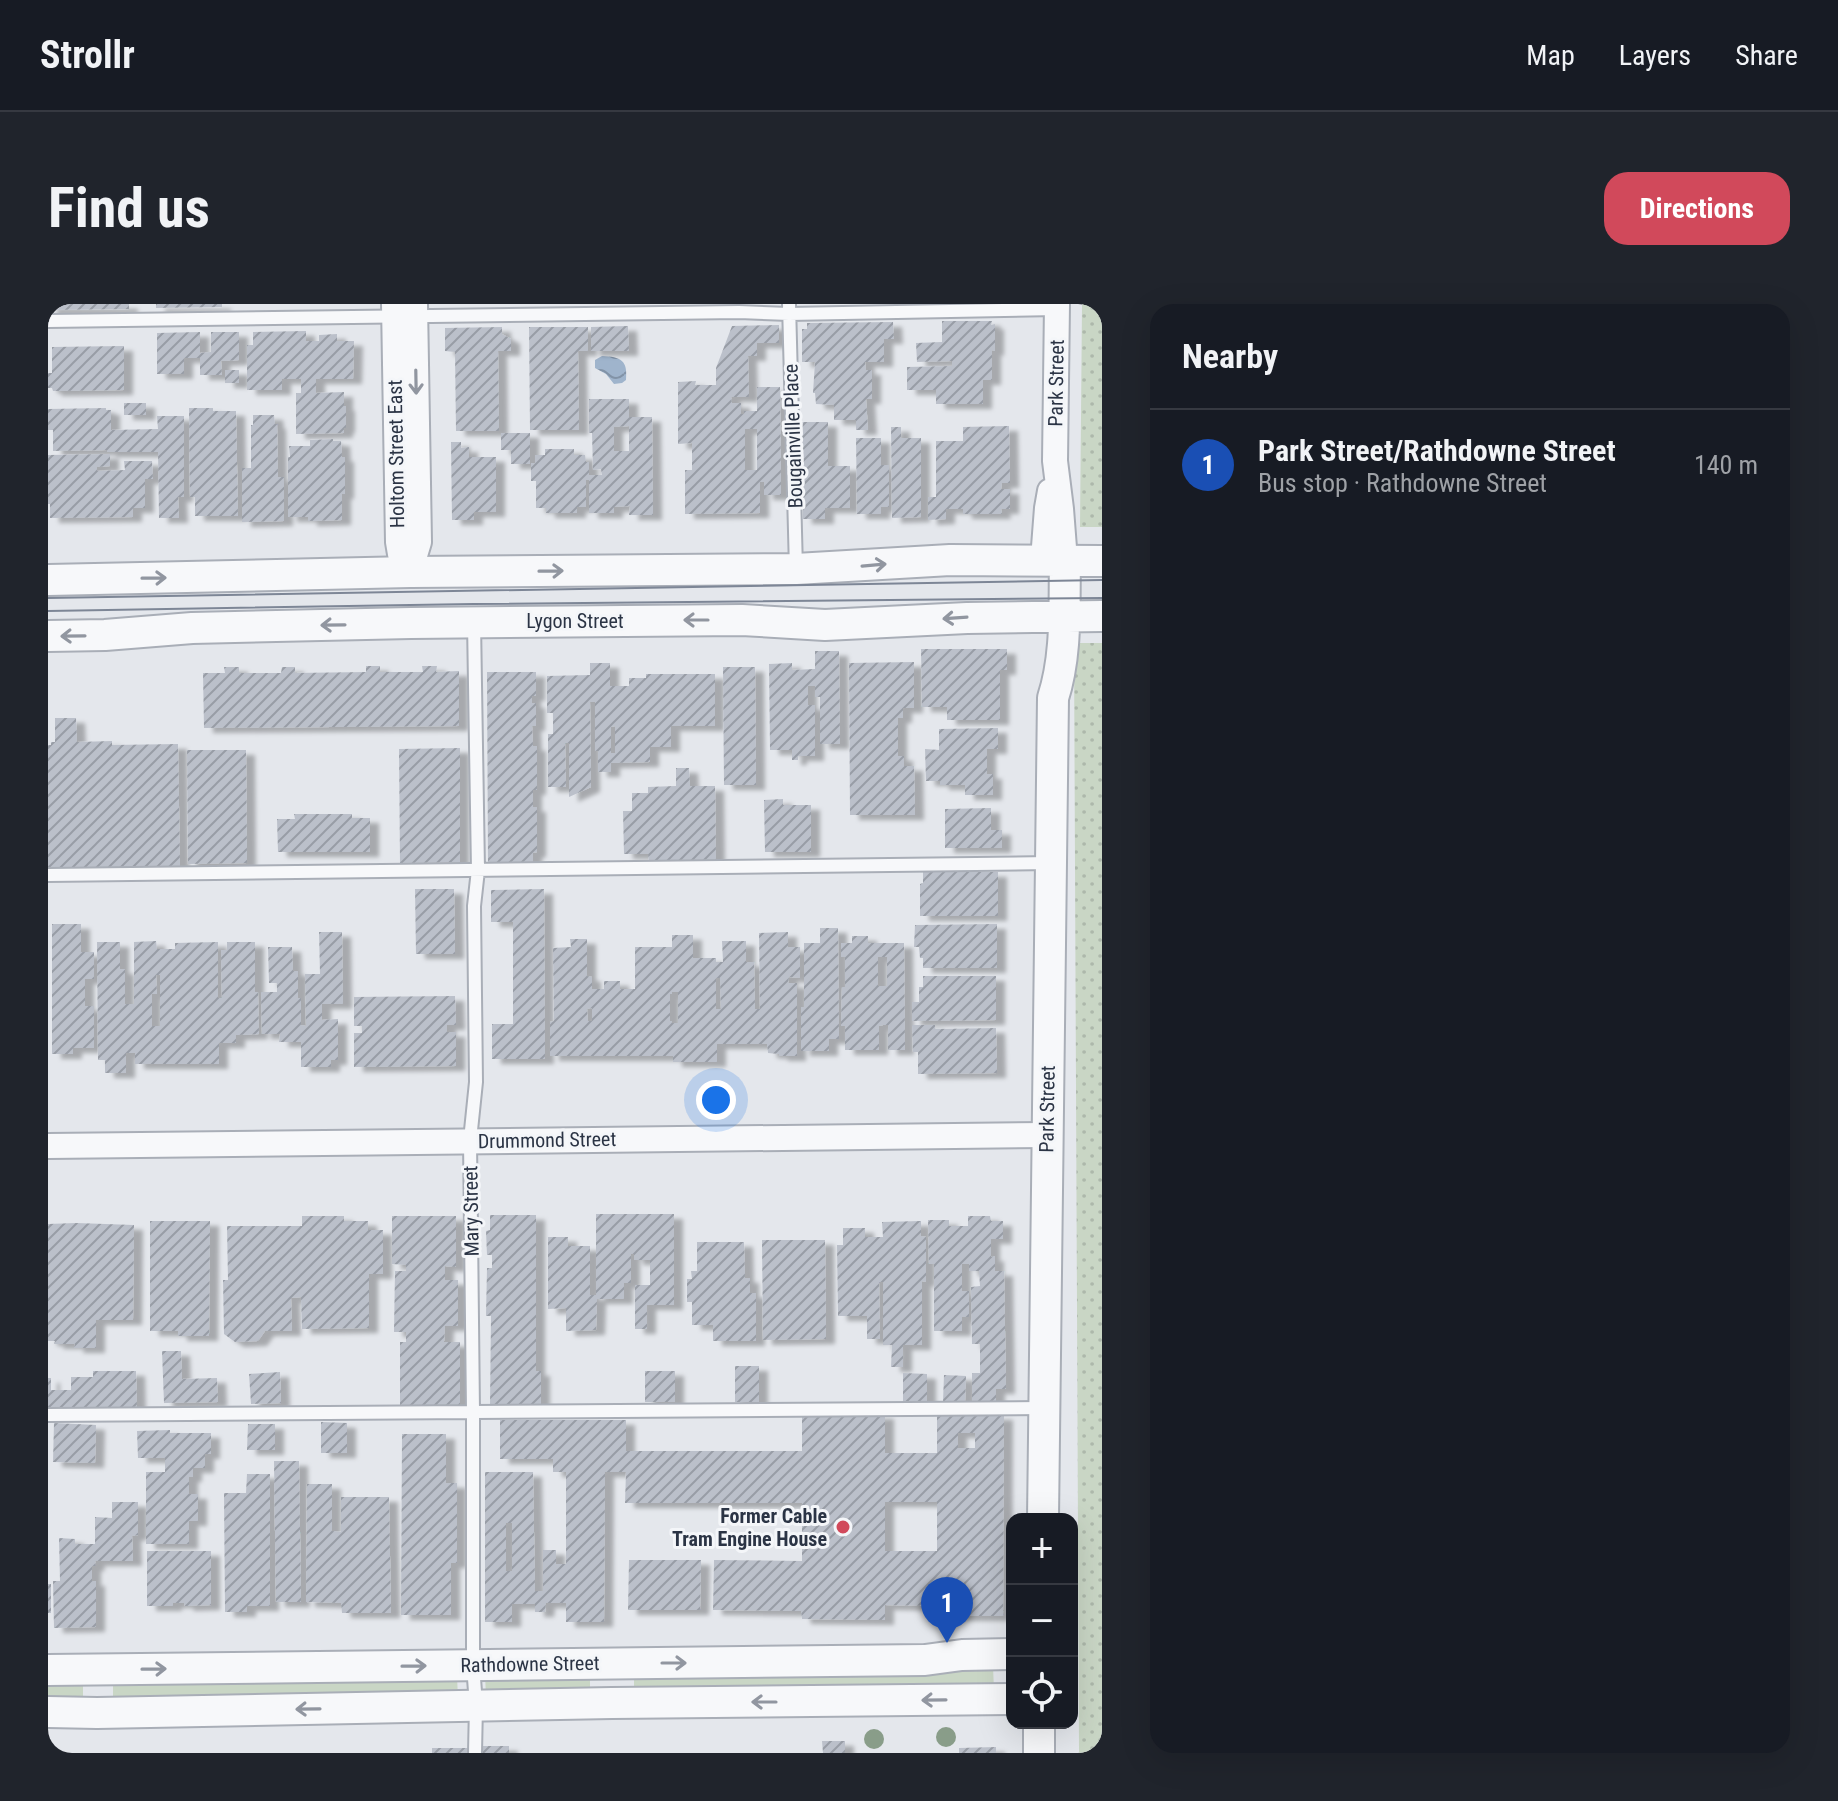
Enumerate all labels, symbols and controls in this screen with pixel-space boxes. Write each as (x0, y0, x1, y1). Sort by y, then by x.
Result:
text: Strollr (40, 33, 135, 77)
text: Map (1526, 39, 1575, 72)
text: Layers (1619, 39, 1691, 72)
text: Share (1735, 39, 1798, 72)
button: Directions (1604, 172, 1790, 245)
text: Find us (48, 175, 210, 241)
text: Nearby (1182, 336, 1278, 376)
street label: Park Street (1043, 339, 1069, 427)
street label: Bougainville Place (778, 363, 808, 509)
one-way arrow (409, 368, 424, 395)
street label: Holtom Street East (383, 379, 409, 528)
text: Park Street/Rathdowne Street (1258, 433, 1616, 468)
text: 1 (1201, 450, 1215, 480)
text: 140 m (1694, 450, 1758, 480)
text: Bus stop · Rathdowne Street (1258, 468, 1547, 498)
one-way arrow (860, 557, 887, 572)
one-way arrow (537, 563, 564, 579)
one-way arrow (140, 570, 167, 585)
street label: Lygon Street (526, 609, 624, 633)
one-way arrow (942, 611, 969, 626)
one-way arrow (683, 612, 710, 628)
one-way arrow (320, 617, 347, 632)
one-way arrow (60, 628, 87, 643)
street label: Park Street (1034, 1065, 1060, 1153)
your location (696, 1080, 736, 1120)
street label: Drummond Street (478, 1127, 616, 1153)
street label: Mary Street (458, 1165, 484, 1257)
place label: Former Cable Tram Engine House (672, 1504, 827, 1551)
map controls (1006, 1513, 1078, 1729)
button: + (1006, 1513, 1078, 1585)
marker: Former Cable Tram Engine House (834, 1518, 852, 1536)
pin: 1 (921, 1577, 973, 1643)
button: − (1006, 1585, 1078, 1657)
street label: Rathdowne Street (460, 1651, 600, 1677)
one-way arrow (660, 1655, 687, 1671)
button: locate (1006, 1657, 1078, 1729)
one-way arrow (400, 1658, 427, 1674)
one-way arrow (140, 1661, 167, 1677)
one-way arrow (921, 1692, 948, 1708)
one-way arrow (751, 1694, 778, 1710)
one-way arrow (295, 1701, 322, 1716)

